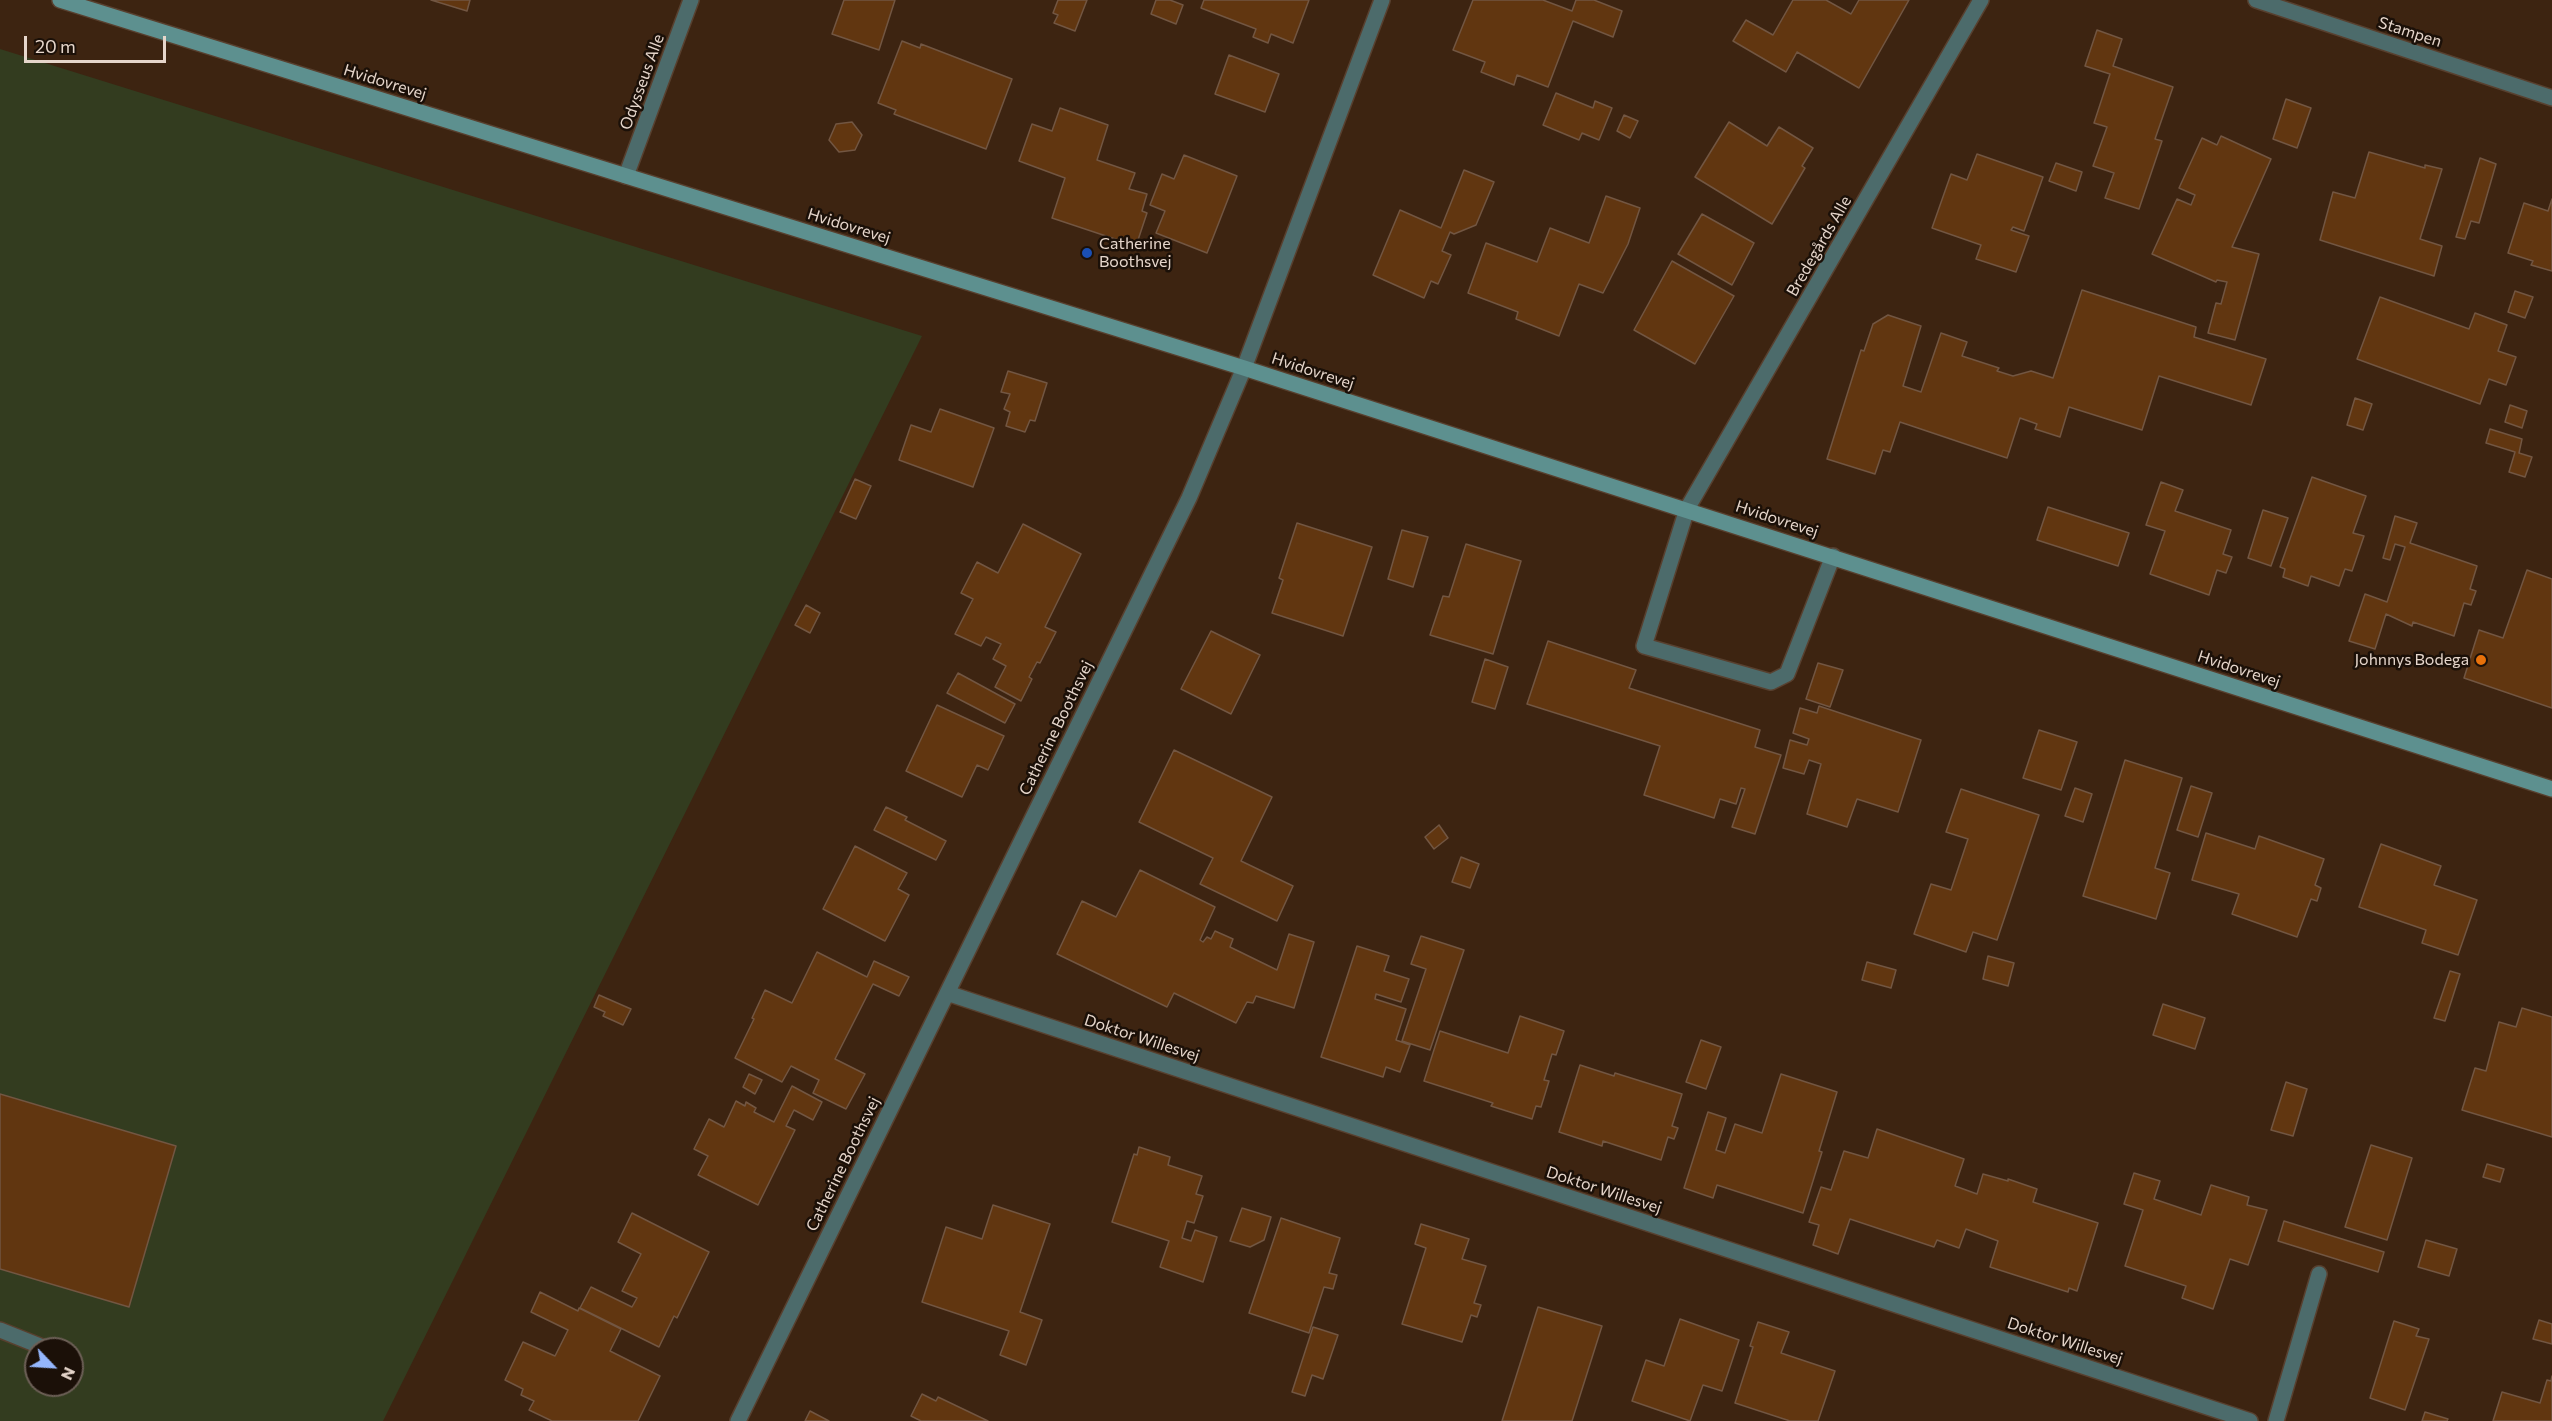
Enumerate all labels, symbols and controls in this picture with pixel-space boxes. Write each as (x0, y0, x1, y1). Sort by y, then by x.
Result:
street label: Stampen (2376, 13, 2444, 51)
scale bar (27, 24, 170, 62)
street label: Odysseus Alle (616, 32, 668, 132)
text: 20 m (35, 35, 76, 57)
street label: Hvidovrevej (341, 60, 429, 104)
street label: Bredegårds Alle (1783, 192, 1855, 300)
street label: Hvidovrevej (805, 204, 893, 248)
place label: Catherine Boothsvej (1099, 234, 1172, 272)
marker: Catherine Boothsvej (1080, 246, 1094, 260)
street label: Hvidovrevej (1269, 349, 1357, 393)
street label: Hvidovrevej (1733, 497, 1821, 541)
street label: Hvidovrevej (2195, 647, 2283, 691)
place label: Johnnys Bodega (2354, 650, 2469, 670)
marker: Johnnys Bodega (2474, 653, 2488, 667)
street label: Catherine Boothsvej (1015, 658, 1097, 798)
street label: Doktor Willesvej (1082, 1010, 1202, 1066)
street label: Catherine Boothsvej (802, 1094, 884, 1234)
street label: Doktor Willesvej (1544, 1162, 1664, 1218)
street label: Doktor Willesvej (2005, 1313, 2125, 1369)
north arrow (24, 1337, 84, 1397)
text: N (58, 1365, 80, 1383)

